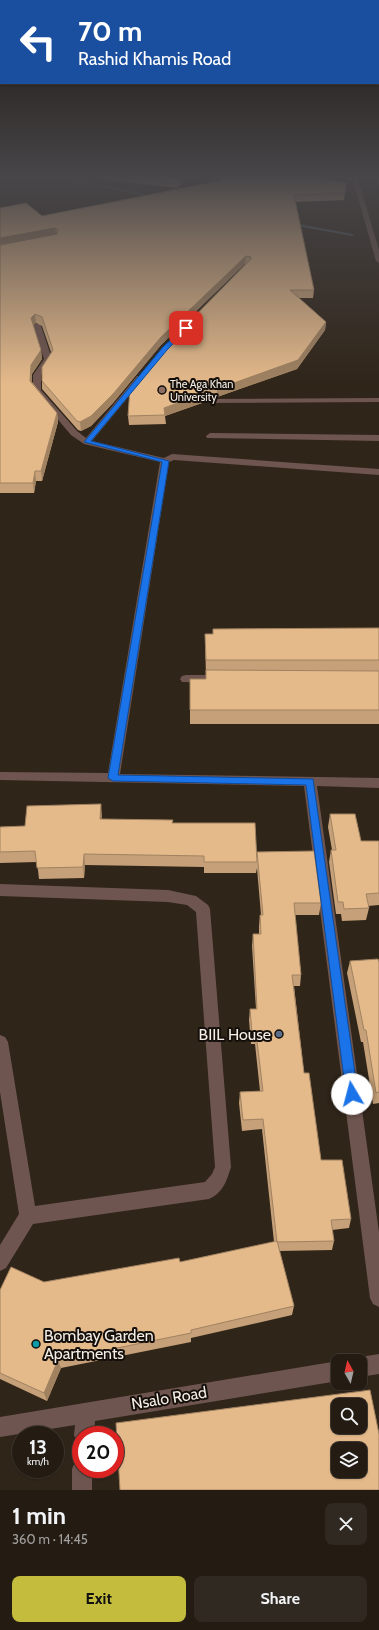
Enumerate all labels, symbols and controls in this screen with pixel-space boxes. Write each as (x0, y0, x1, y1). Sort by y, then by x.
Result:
text: 70 m (78, 14, 142, 48)
icon: left (12, 16, 64, 68)
text: Rashid Khamis Road (78, 48, 231, 70)
pin (169, 311, 203, 345)
icon: arrive (175, 317, 197, 339)
place label: The Aga Khan University (170, 377, 233, 404)
marker: The Aga Khan University (157, 385, 167, 395)
place label: BIIL House (199, 1025, 271, 1044)
marker: BIIL House (274, 1029, 284, 1039)
position arrow (331, 1073, 373, 1115)
place label: Bombay Garden Apartments (44, 1326, 154, 1363)
marker: Bombay Garden Apartments (31, 1339, 41, 1349)
north arrow (331, 1354, 367, 1390)
map controls (331, 1354, 367, 1478)
street label: Nsalo Road (130, 1383, 208, 1413)
button: search (331, 1398, 367, 1434)
speed limit sign: 20 (72, 1426, 124, 1478)
text: 13 (29, 1435, 47, 1459)
button: layers (331, 1442, 367, 1478)
text: km/h (27, 1455, 49, 1468)
text: 1 min (12, 1501, 66, 1530)
button: close (325, 1503, 367, 1545)
text: 360 m · 14:45 (12, 1531, 88, 1547)
button: Exit (12, 1576, 186, 1622)
button: Share (194, 1576, 367, 1622)

